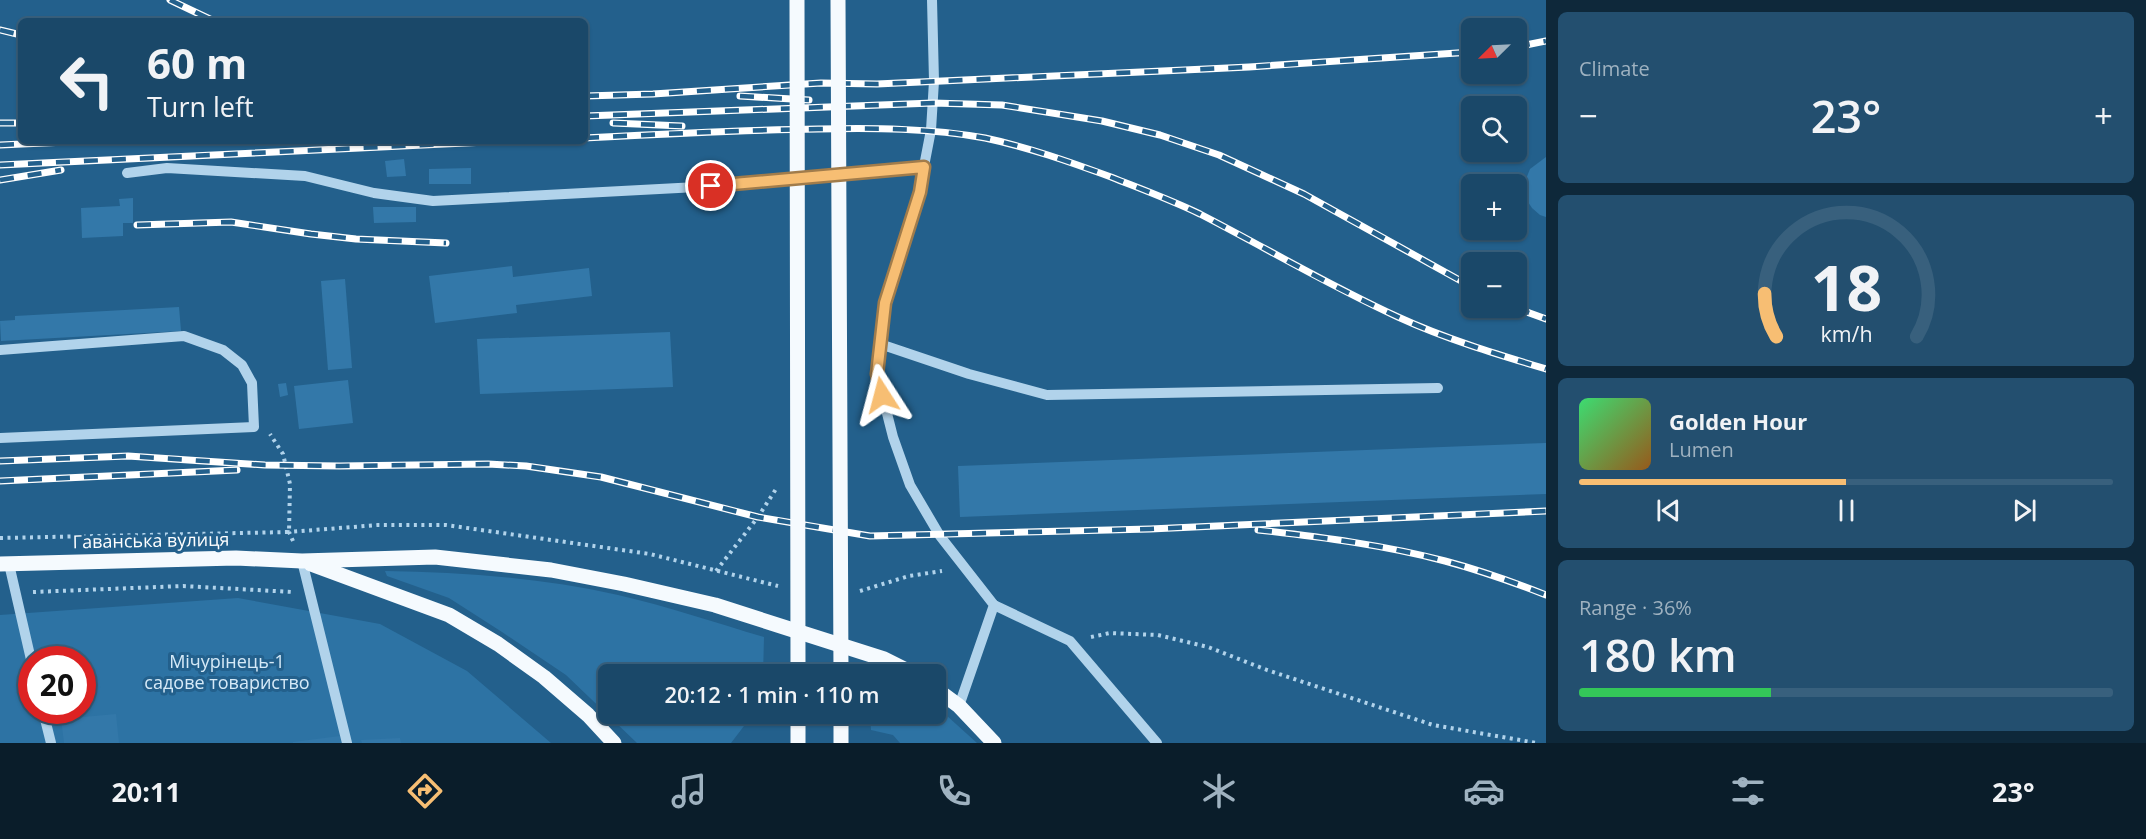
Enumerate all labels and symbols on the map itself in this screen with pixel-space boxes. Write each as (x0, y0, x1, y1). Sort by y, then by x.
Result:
north arrow (1461, 18, 1527, 84)
pin (685, 160, 736, 211)
position arrow (850, 363, 914, 427)
street label: Гаванська вулиця (72, 527, 230, 553)
speed limit sign: 20 (18, 646, 96, 724)
park label: Мічурінець-1 садове товариство (144, 649, 310, 694)

